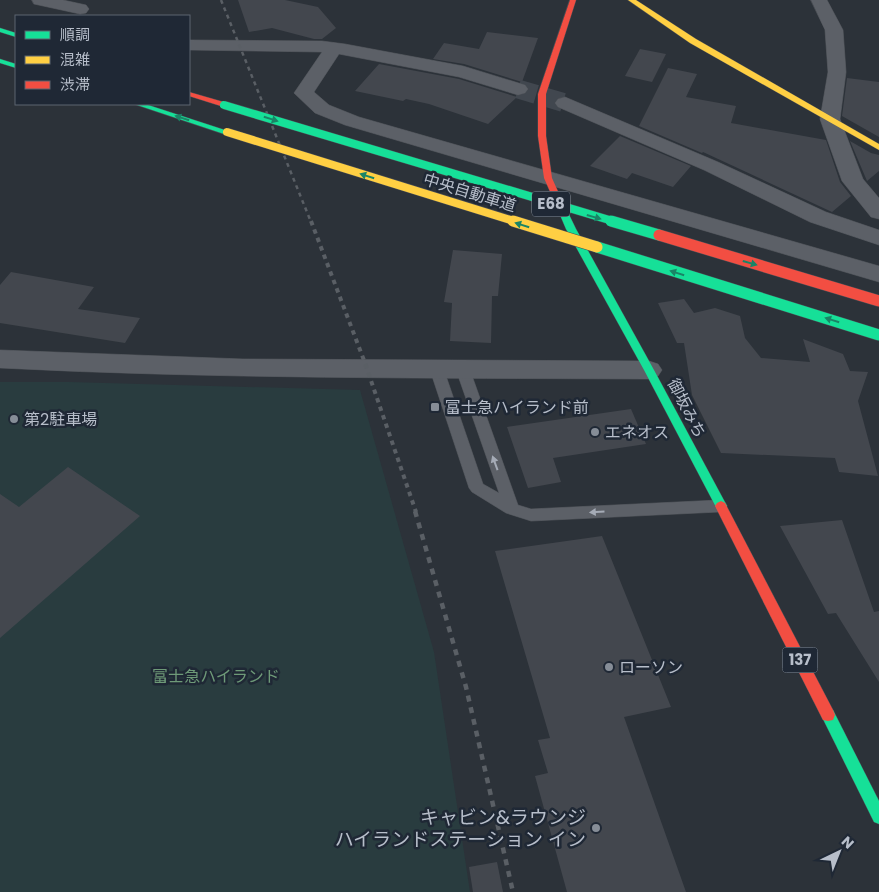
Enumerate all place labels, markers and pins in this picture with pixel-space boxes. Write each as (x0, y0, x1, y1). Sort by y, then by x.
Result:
place label: 富士急ハイランド前 (445, 396, 589, 419)
marker: 富士急ハイランド前 (429, 401, 441, 413)
place label: 第2駐車場 (24, 408, 97, 431)
marker: 第2駐車場 (8, 413, 20, 425)
place label: エネオス (605, 421, 669, 444)
marker: エネオス (589, 426, 601, 438)
place label: ローソン (619, 656, 683, 679)
marker: ローソン (603, 661, 615, 673)
place label: キャビン&ラウンジ ハイランドステーション イン (335, 804, 586, 853)
marker: キャビン&ラウンジ ハイランドステーション イン (590, 822, 602, 834)

